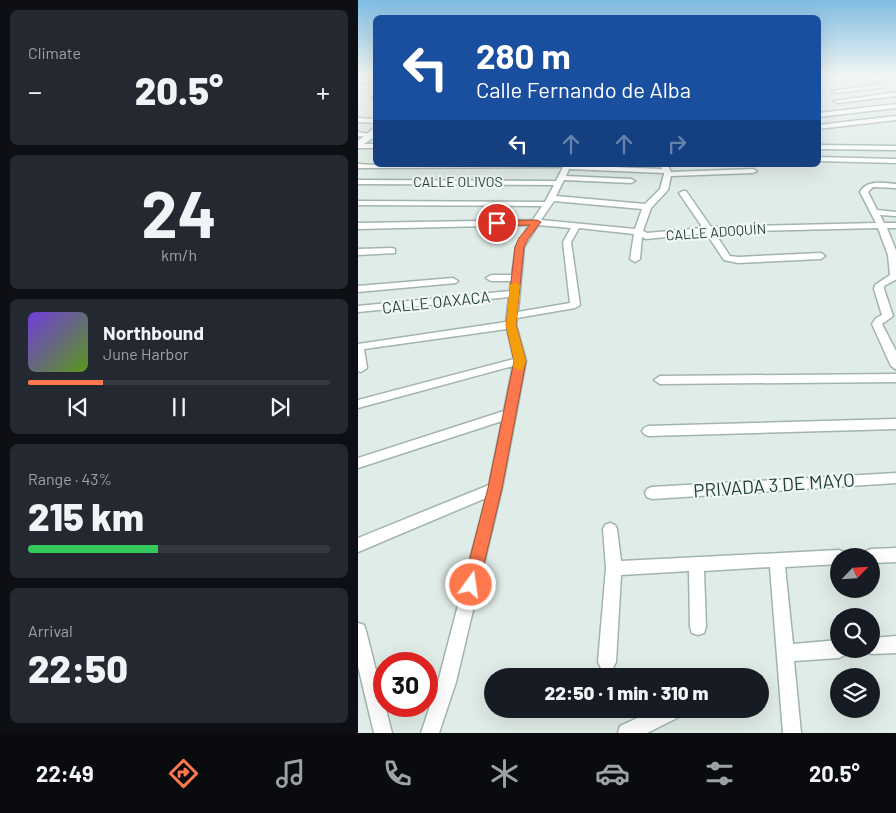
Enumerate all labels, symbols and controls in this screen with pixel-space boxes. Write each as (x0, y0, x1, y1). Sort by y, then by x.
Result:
text: 280 m (476, 34, 571, 76)
icon: left (393, 35, 458, 100)
text: Climate (28, 43, 81, 62)
text: 20.5° (135, 67, 223, 113)
text: − (28, 74, 42, 108)
text: + (316, 74, 330, 108)
text: Calle Fernando de Alba (476, 76, 691, 102)
icon: left (504, 130, 532, 158)
icon: ahead (557, 130, 585, 158)
icon: ahead (610, 130, 638, 158)
icon: right (663, 130, 691, 158)
text: 24 (141, 173, 217, 251)
street label: CALLE OLIVOS (413, 173, 503, 190)
pin (476, 202, 518, 244)
icon: arrive (483, 209, 511, 237)
street label: CALLE ADOQUÍN (665, 220, 767, 243)
text: km/h (161, 245, 197, 264)
street label: CALLE OAXACA (381, 286, 491, 317)
text: Northbound (103, 321, 204, 344)
text: June Harbor (103, 344, 189, 363)
icon: previous (64, 393, 92, 421)
icon: pause (165, 393, 193, 421)
icon: next (266, 393, 294, 421)
street label: PRIVADA 3 DE MAYO (692, 467, 856, 502)
text: Range · 43% (28, 469, 112, 488)
text: 215 km (28, 493, 144, 539)
north arrow (830, 548, 880, 598)
map controls (830, 548, 880, 718)
position arrow (444, 558, 496, 610)
button: search (830, 608, 880, 658)
text: Arrival (28, 621, 73, 640)
text: 22:50 (28, 645, 128, 691)
speed limit sign: 30 (373, 652, 438, 717)
button: layers (830, 668, 880, 718)
text: 22:50 · 1 min · 310 m (545, 681, 708, 704)
icon: directions (166, 756, 201, 791)
icon: music (273, 756, 308, 791)
icon: phone (380, 756, 415, 791)
icon: climate (487, 756, 522, 791)
icon: car (595, 756, 630, 791)
icon: filters (702, 756, 737, 791)
text: 22:49 (36, 760, 94, 786)
text: 20.5° (809, 760, 860, 786)

